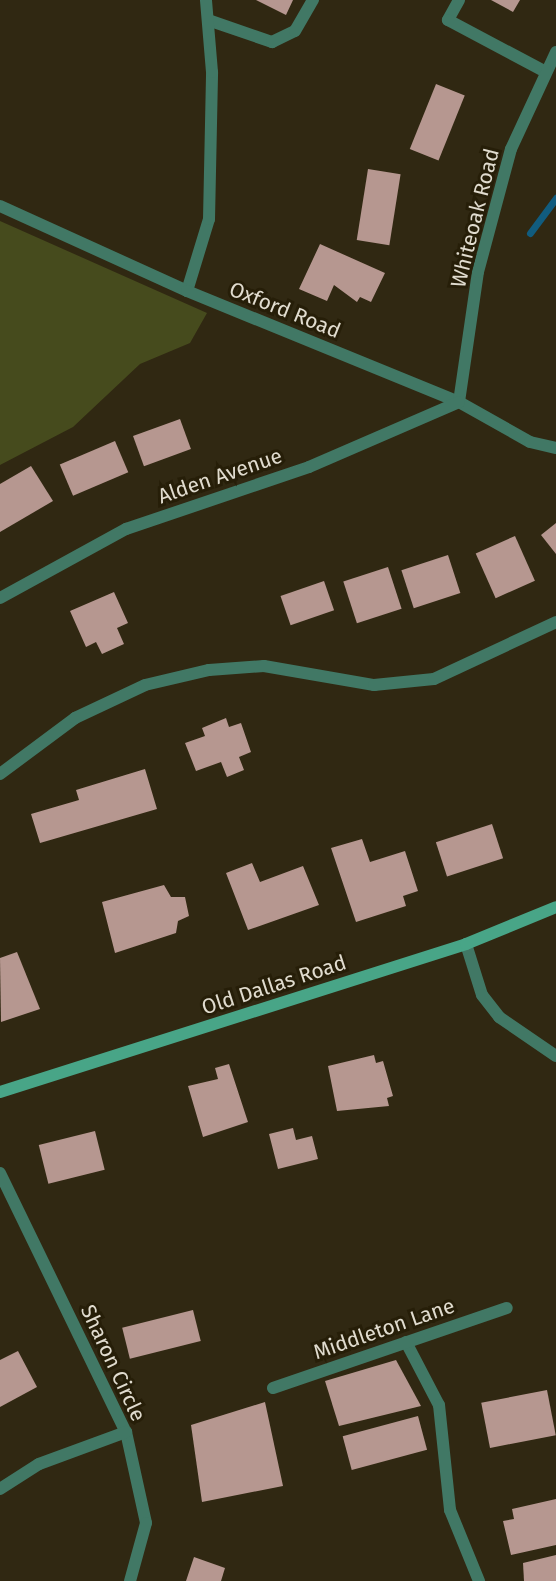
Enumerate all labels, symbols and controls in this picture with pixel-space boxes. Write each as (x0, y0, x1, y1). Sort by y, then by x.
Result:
street label: Whiteoak Road (446, 146, 504, 290)
street label: Oxford Road (226, 276, 344, 344)
street label: Alden Avenue (155, 443, 285, 509)
street label: Old Dallas Road (199, 950, 349, 1020)
street label: Middleton Lane (310, 1293, 458, 1365)
street label: Sharon Circle (75, 1301, 151, 1425)

